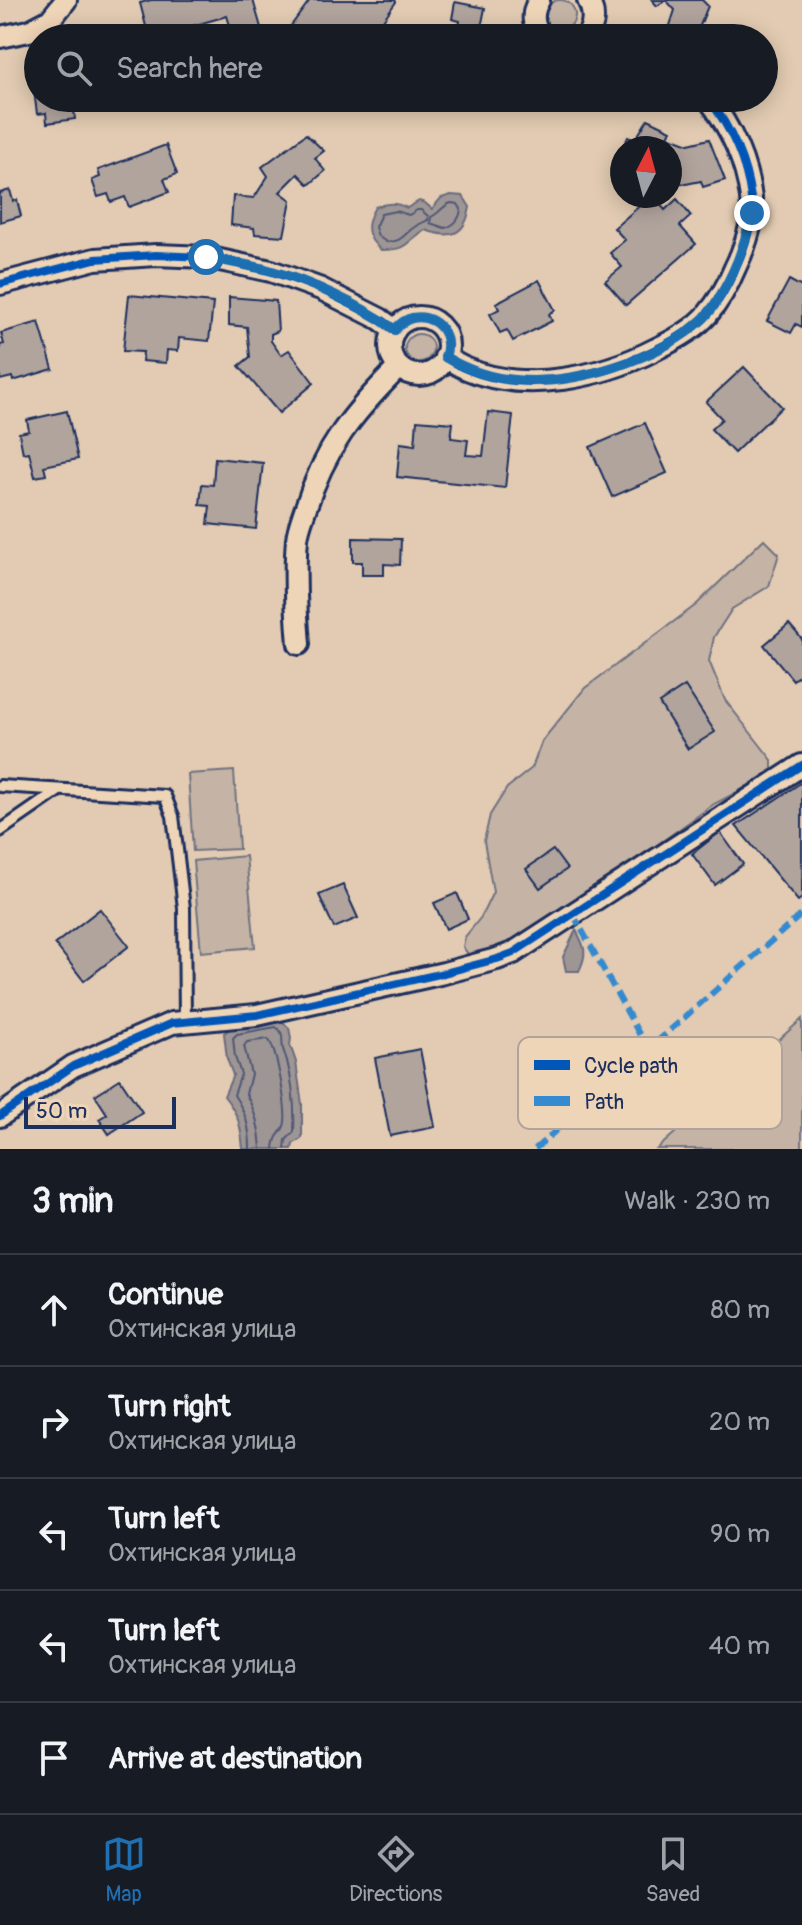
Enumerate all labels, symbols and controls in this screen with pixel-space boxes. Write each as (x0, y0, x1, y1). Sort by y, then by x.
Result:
search box (24, 24, 778, 112)
icon: search (52, 46, 96, 90)
text: Search here (116, 50, 263, 87)
north arrow (610, 136, 682, 208)
route end (734, 195, 770, 231)
route start (188, 239, 224, 275)
legend (518, 1037, 782, 1129)
text: Cycle path (584, 1052, 678, 1080)
text: Path (584, 1088, 624, 1116)
scale bar (24, 1093, 176, 1129)
text: 50 m (36, 1097, 87, 1125)
text: 3 min (32, 1180, 114, 1223)
text: Walk · 230 m (624, 1185, 770, 1217)
text: Continue (108, 1276, 223, 1313)
icon: ahead (32, 1288, 76, 1332)
text: 80 m (710, 1294, 770, 1326)
text: Охтинская улица (108, 1313, 296, 1345)
text: Turn right (108, 1388, 231, 1425)
icon: right (32, 1400, 76, 1444)
text: 20 m (709, 1406, 770, 1438)
text: Охтинская улица (108, 1425, 296, 1457)
text: Turn left (108, 1500, 219, 1537)
icon: left (32, 1512, 76, 1556)
text: 90 m (710, 1518, 770, 1550)
text: Охтинская улица (108, 1537, 296, 1569)
text: Turn left (108, 1612, 219, 1649)
icon: left (32, 1624, 76, 1668)
text: 40 m (708, 1630, 770, 1662)
text: Охтинская улица (108, 1649, 296, 1681)
icon: arrive (32, 1736, 76, 1780)
text: Arrive at destination (108, 1740, 362, 1777)
tab: Map (102, 1832, 146, 1908)
tab: Directions (349, 1832, 442, 1908)
tab: Saved (646, 1832, 700, 1908)

